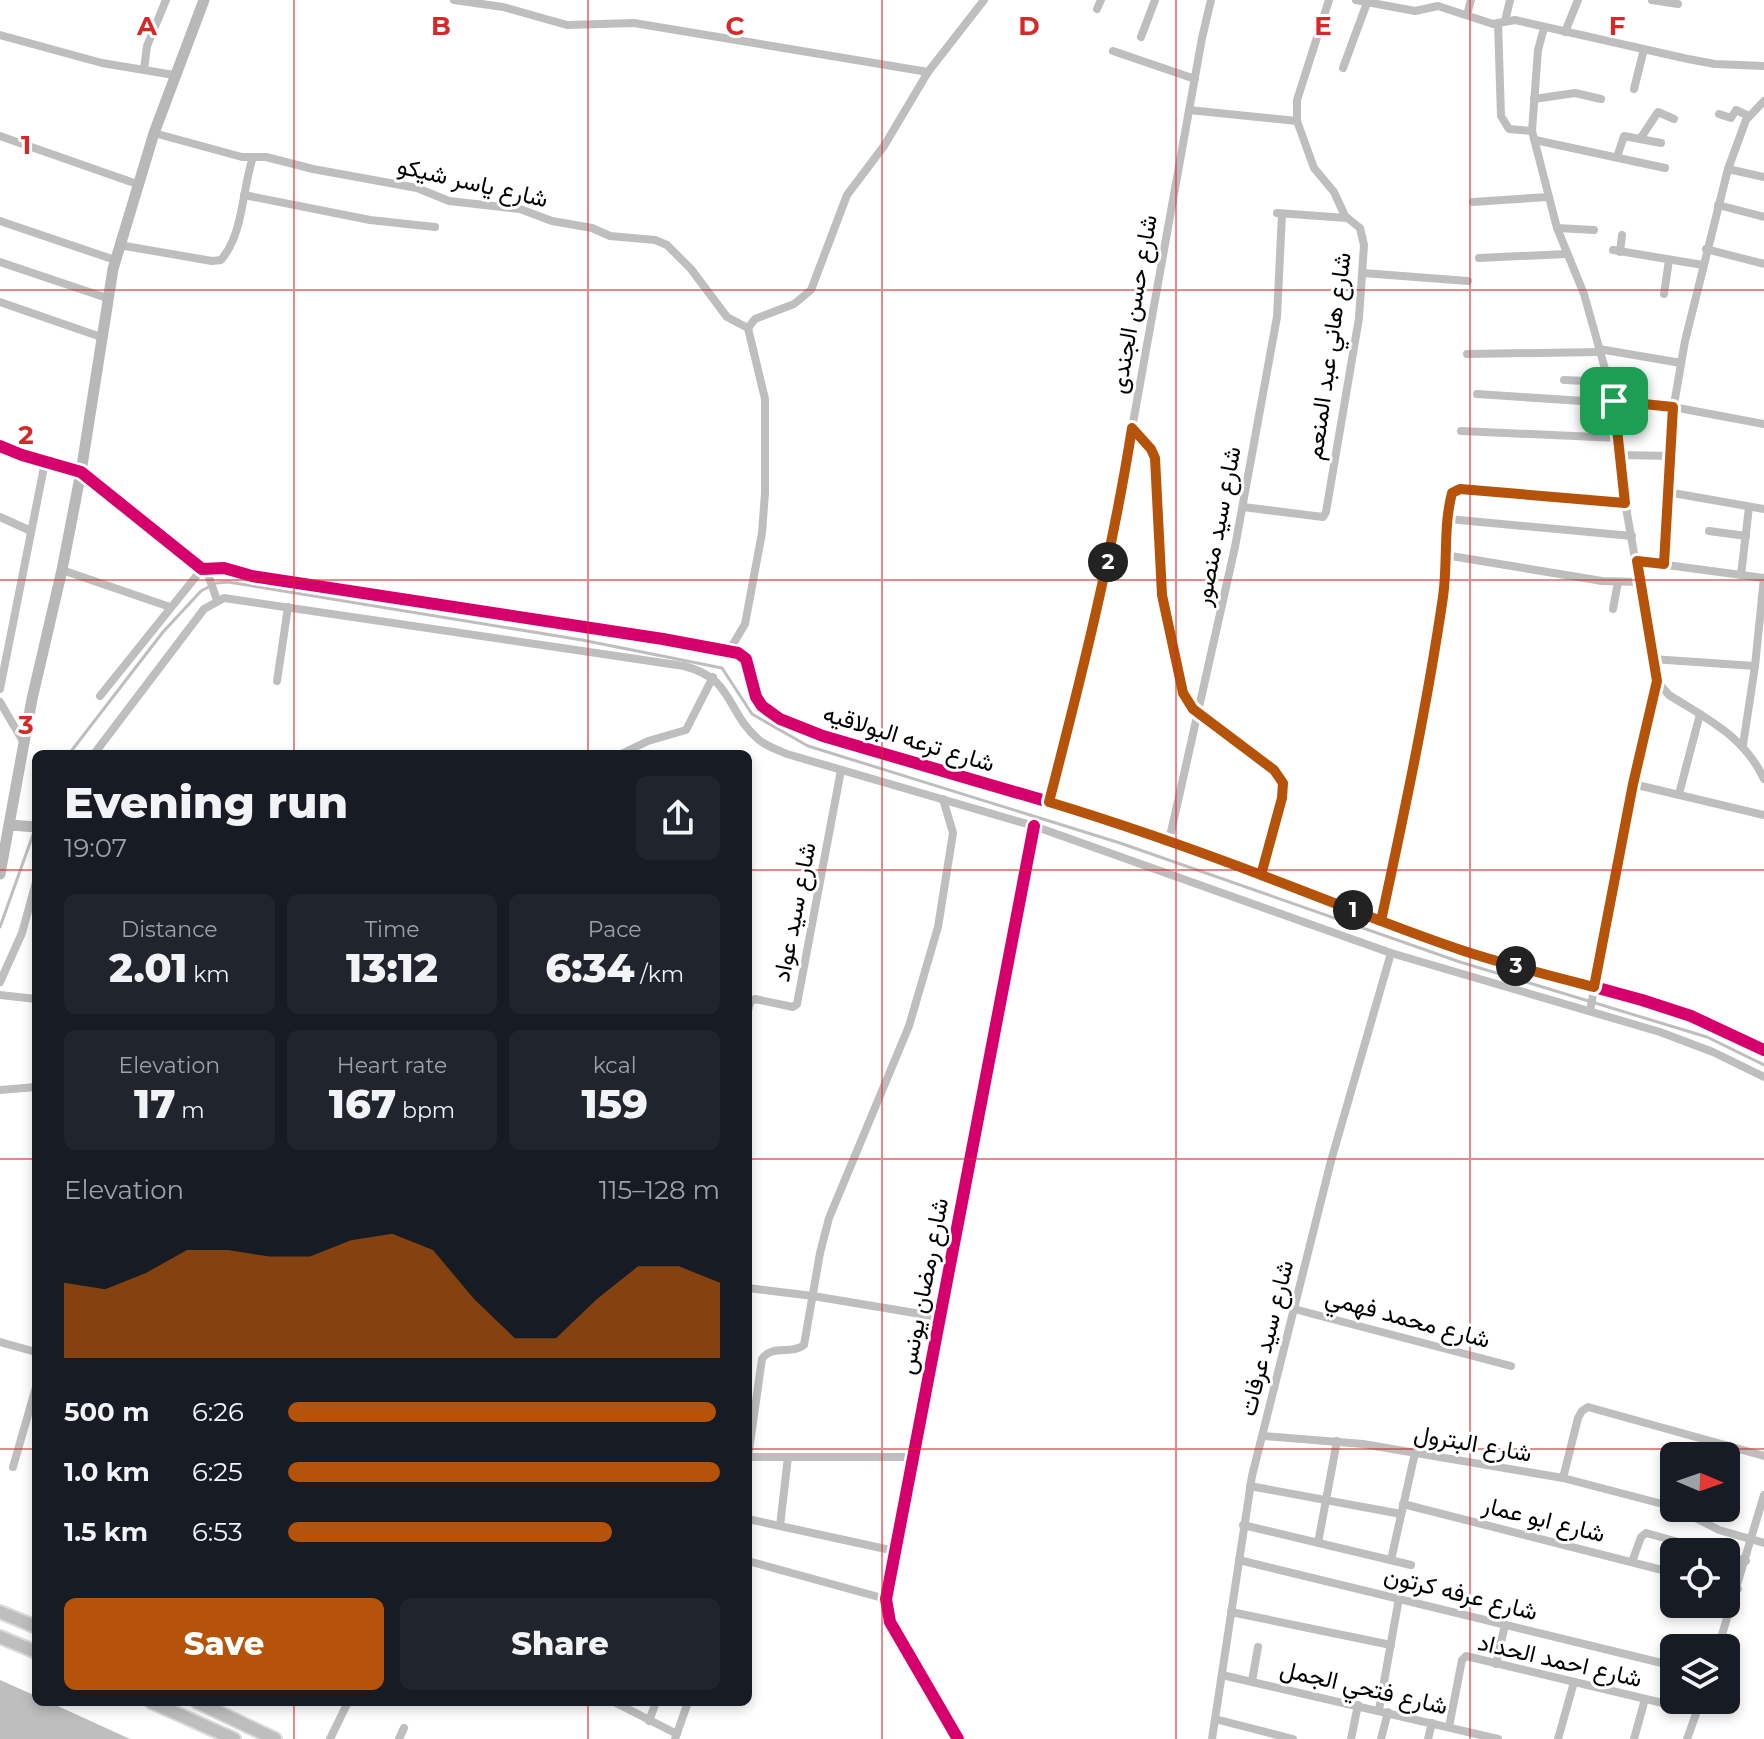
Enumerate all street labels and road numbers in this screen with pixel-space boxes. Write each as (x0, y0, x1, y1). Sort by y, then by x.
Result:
street label: شارع ياسر شيكو (395, 151, 551, 215)
street label: شارع حسن الجندى (1103, 212, 1165, 396)
street label: شارع هاني عبد المنعم (1299, 250, 1362, 462)
street label: شارع سيد منصور (1187, 444, 1249, 609)
street label: شارع ترعه البولاقيه (819, 698, 998, 780)
street label: شارع سيد عواد (766, 840, 824, 985)
street label: شارع رمضان يونس (892, 1195, 956, 1377)
street label: شارع سيد عرفات (1233, 1257, 1301, 1419)
street label: شارع محمد فهمي (1321, 1282, 1493, 1359)
street label: شارع البترول (1412, 1418, 1534, 1470)
street label: شارع ابو عمار (1478, 1490, 1608, 1550)
street label: شارع عرفه كرتون (1381, 1560, 1541, 1628)
street label: شارع احمد الحداد (1475, 1627, 1645, 1695)
street label: شارع فتحي الجمل (1276, 1654, 1451, 1725)

